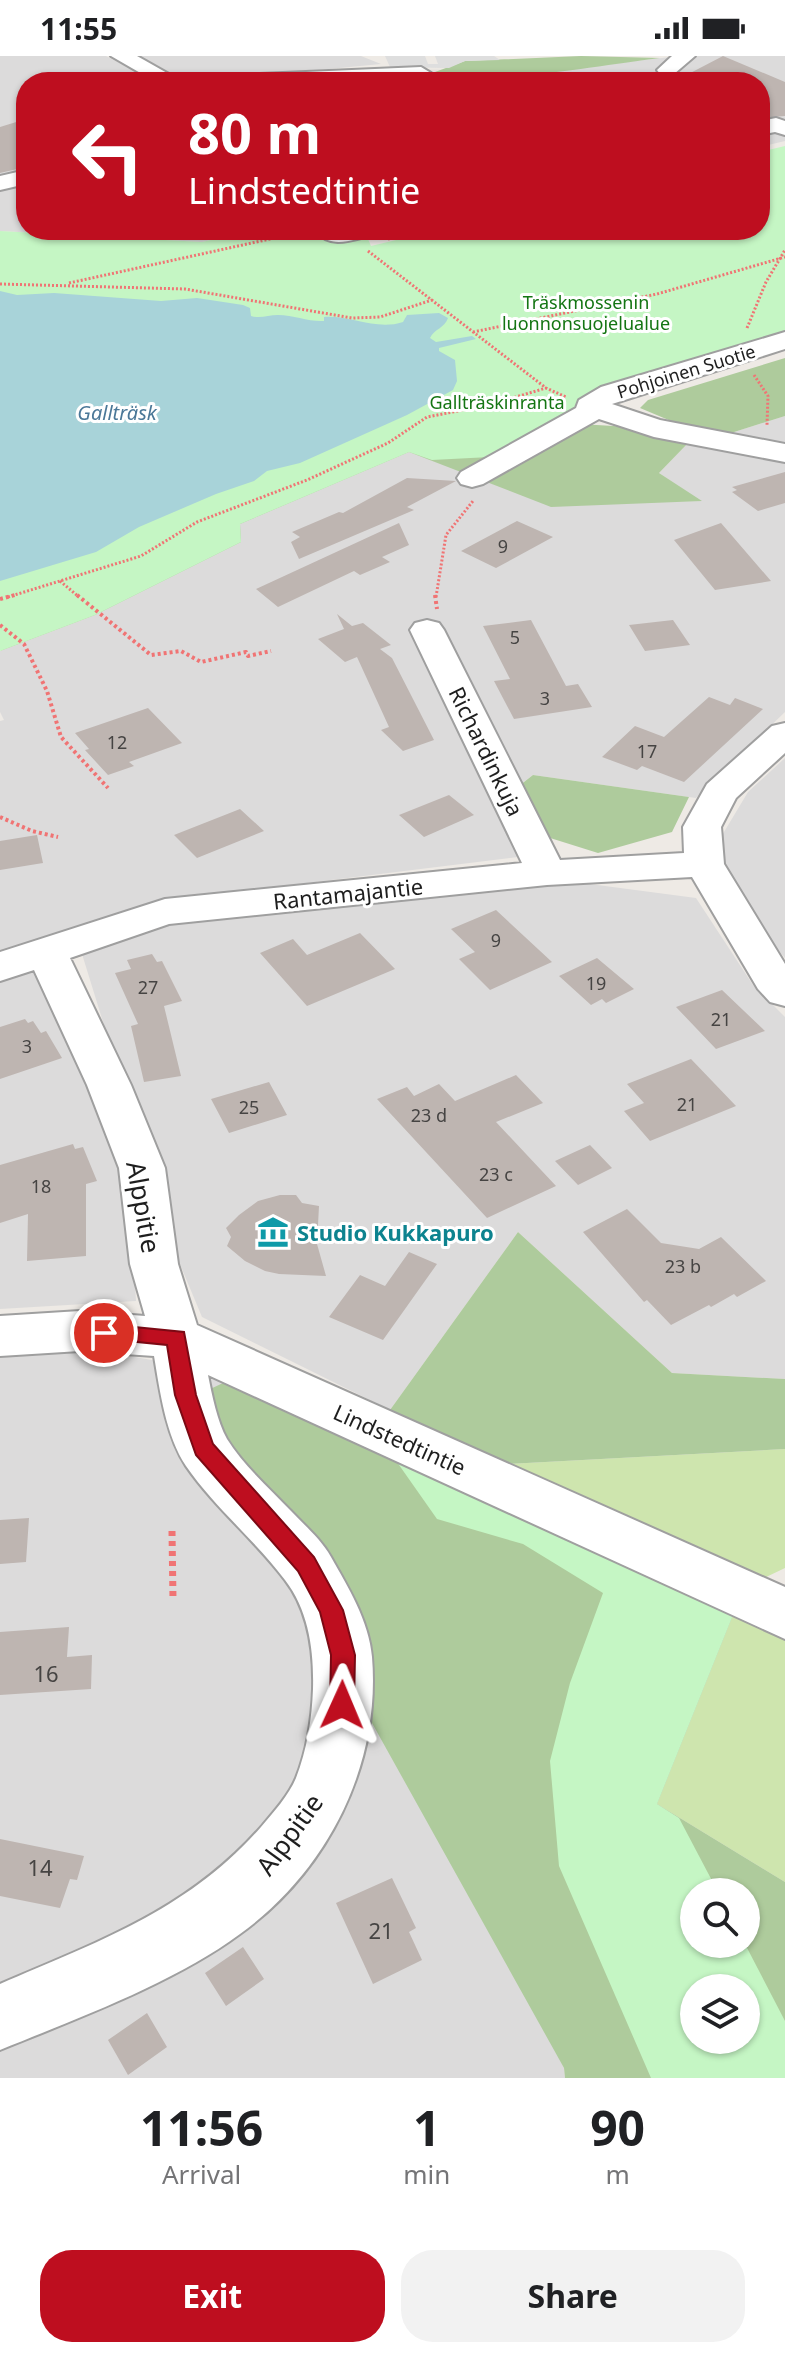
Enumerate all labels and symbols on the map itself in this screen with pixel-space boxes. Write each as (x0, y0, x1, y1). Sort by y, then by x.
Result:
park label: Träskmossenin luonnonsuojelualue (502, 290, 670, 335)
street label: Pohjoinen Suotie (614, 339, 758, 403)
park label: Gallträskinranta (429, 390, 565, 414)
water label: Gallträsk (77, 399, 158, 426)
house number: 9 (498, 534, 508, 558)
house number: 5 (510, 625, 520, 649)
street label: Richardinkuja (443, 681, 531, 821)
house number: 3 (540, 686, 550, 710)
house number: 12 (107, 730, 127, 754)
house number: 17 (637, 739, 657, 763)
street label: Rantamajantie (272, 870, 424, 916)
house number: 9 (491, 928, 501, 952)
house number: 19 (586, 971, 606, 995)
house number: 27 (138, 975, 158, 999)
house number: 21 (711, 1007, 731, 1031)
house number: 3 (22, 1034, 32, 1058)
house number: 21 (677, 1092, 697, 1116)
house number: 25 (239, 1095, 259, 1119)
house number: 23 d (411, 1103, 447, 1127)
street label: Alppitie (118, 1158, 170, 1256)
house number: 23 c (479, 1162, 513, 1186)
house number: 18 (31, 1174, 51, 1198)
museum icon: Studio Kukkapuro (256, 1215, 290, 1249)
place label: Studio Kukkapuro (297, 1217, 494, 1247)
house number: 23 b (665, 1254, 701, 1278)
pin (70, 1299, 138, 1367)
street label: Lindstedtintie (329, 1396, 471, 1482)
house number: 16 (33, 1658, 59, 1688)
position arrow (300, 1663, 384, 1747)
street label: Alppitie (247, 1786, 331, 1882)
house number: 14 (27, 1852, 53, 1882)
house number: 21 (368, 1915, 394, 1945)

